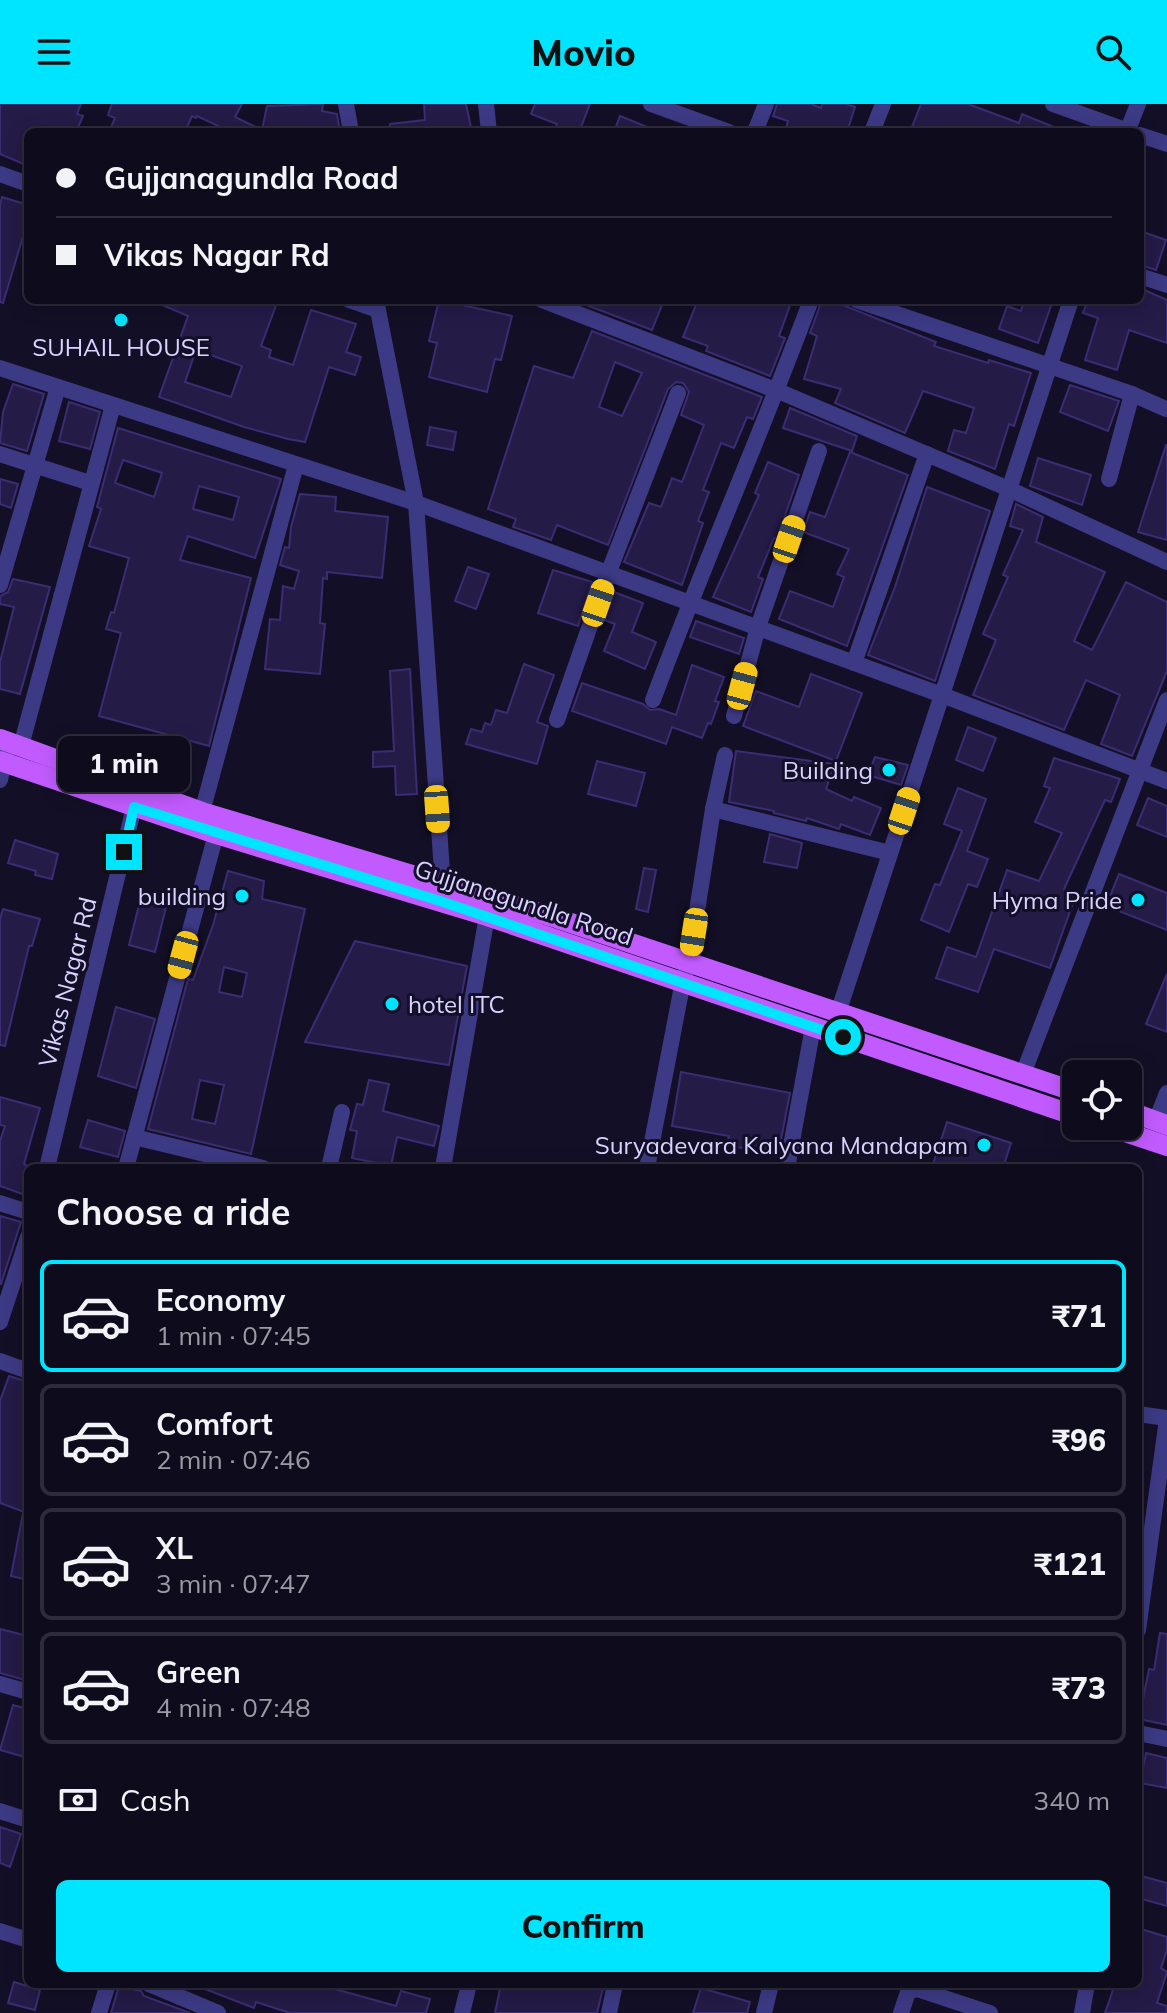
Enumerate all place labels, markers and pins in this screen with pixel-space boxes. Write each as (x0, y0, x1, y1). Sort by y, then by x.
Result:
marker: SUHAIL HOUSE (112, 311, 130, 329)
place label: SUHAIL HOUSE (32, 332, 210, 362)
place label: Building (783, 755, 873, 785)
marker: Building (880, 761, 898, 779)
place label: building (138, 881, 226, 911)
place label: Hyma Pride (992, 885, 1122, 915)
marker: building (233, 887, 251, 905)
marker: Hyma Pride (1129, 891, 1147, 909)
place label: hotel ITC (408, 989, 505, 1019)
marker: hotel ITC (383, 995, 401, 1013)
place label: Suryadevara Kalyana Mandapam (595, 1130, 968, 1160)
marker: Suryadevara Kalyana Mandapam (975, 1136, 993, 1154)

